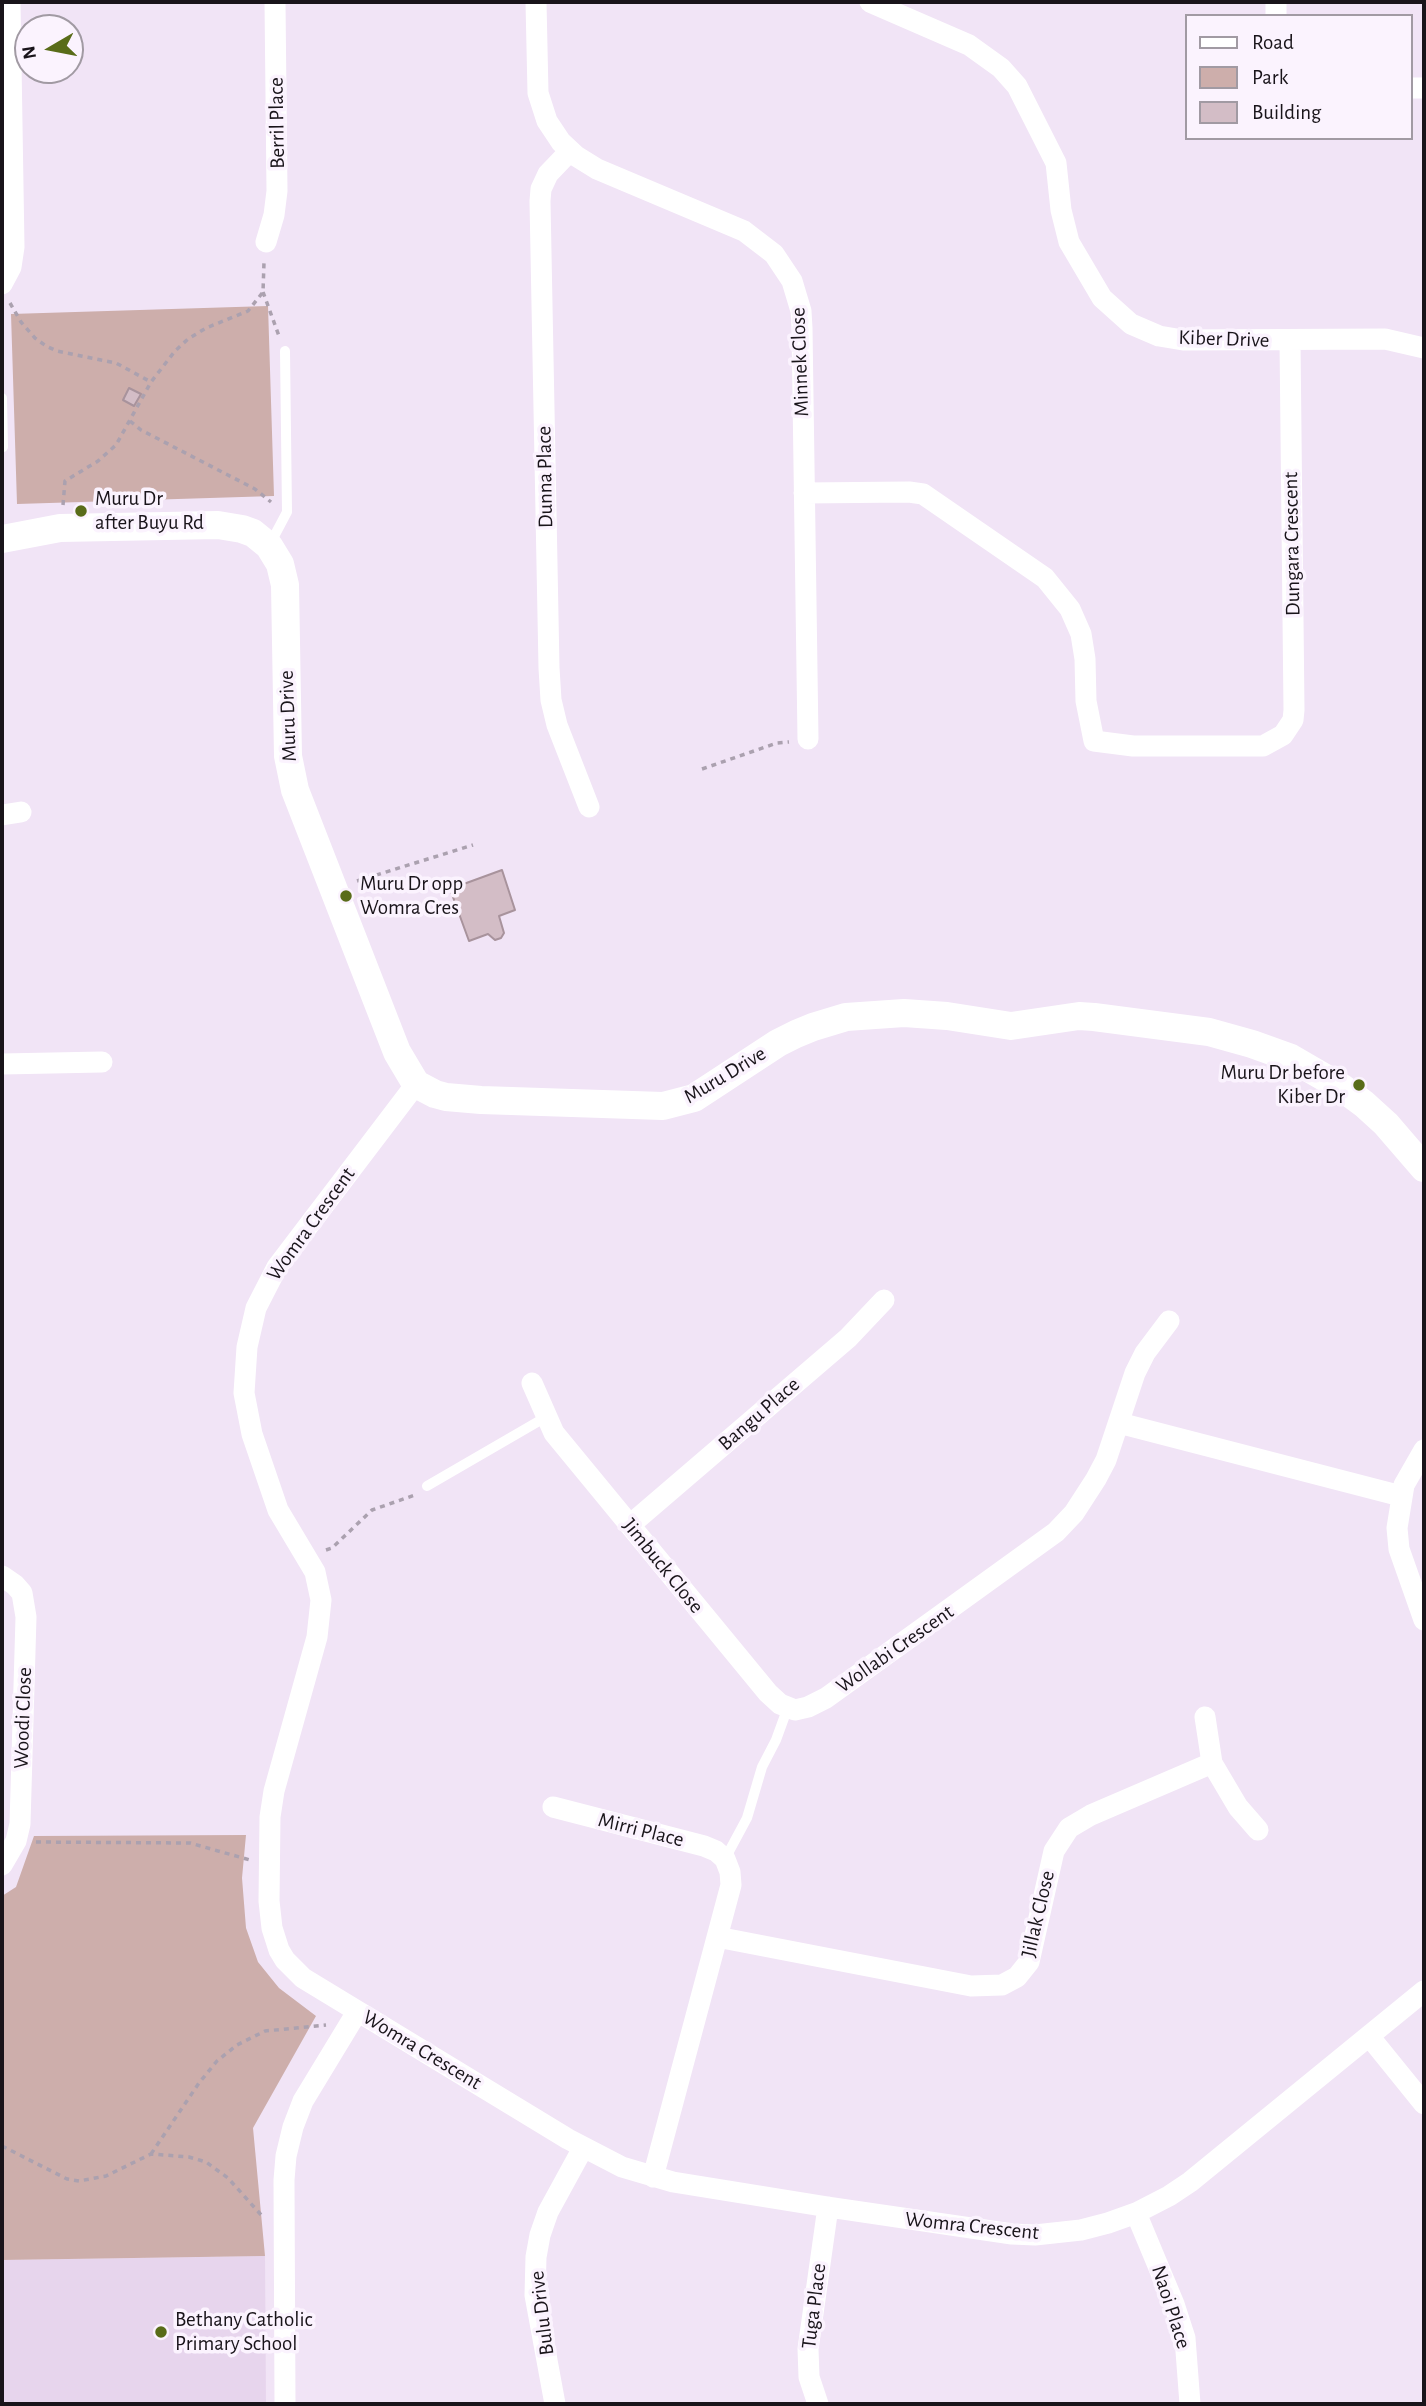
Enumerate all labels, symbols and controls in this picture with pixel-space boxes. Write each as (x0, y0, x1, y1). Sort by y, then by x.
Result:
north arrow (14, 14, 84, 84)
legend (1184, 14, 1412, 140)
text: Road (1252, 32, 1294, 53)
text: N (19, 44, 40, 61)
text: Park (1252, 67, 1288, 88)
street label: Berril Place (264, 77, 290, 169)
text: Building (1252, 102, 1321, 123)
street label: Minnek Close (785, 307, 815, 417)
street label: Kiber Drive (1178, 325, 1270, 353)
street label: Dunna Place (532, 426, 558, 528)
street label: Dungara Crescent (1278, 472, 1306, 616)
place label: Muru Dr after Buyu Rd (95, 486, 204, 536)
marker: Muru Dr after Buyu Rd (73, 503, 89, 519)
street label: Muru Drive (274, 670, 302, 762)
place label: Muru Dr opp Womra Cres (360, 871, 463, 921)
marker: Muru Dr opp Womra Cres (338, 888, 354, 904)
street label: Muru Drive (679, 1041, 771, 1109)
place label: Muru Dr before Kiber Dr (1221, 1060, 1345, 1110)
marker: Muru Dr before Kiber Dr (1351, 1077, 1367, 1093)
street label: Womra Crescent (261, 1162, 361, 1286)
street label: Bangu Place (713, 1372, 805, 1456)
street label: Jimbuck Close (617, 1513, 709, 1619)
street label: Wollabi Crescent (831, 1599, 959, 1699)
street label: Woodi Close (9, 1667, 37, 1769)
street label: Mirri Place (596, 1807, 686, 1853)
street label: Jillak Close (1016, 1868, 1060, 1960)
street label: Womra Crescent (358, 2005, 486, 2095)
street label: Womra Crescent (904, 2206, 1040, 2246)
street label: Tuga Place (796, 2262, 832, 2350)
street label: Naoi Place (1146, 2262, 1196, 2352)
street label: Bulu Drive (524, 2269, 560, 2357)
place label: Bethany Catholic Primary School (175, 2307, 313, 2357)
marker: Bethany Catholic Primary School (153, 2324, 169, 2340)

